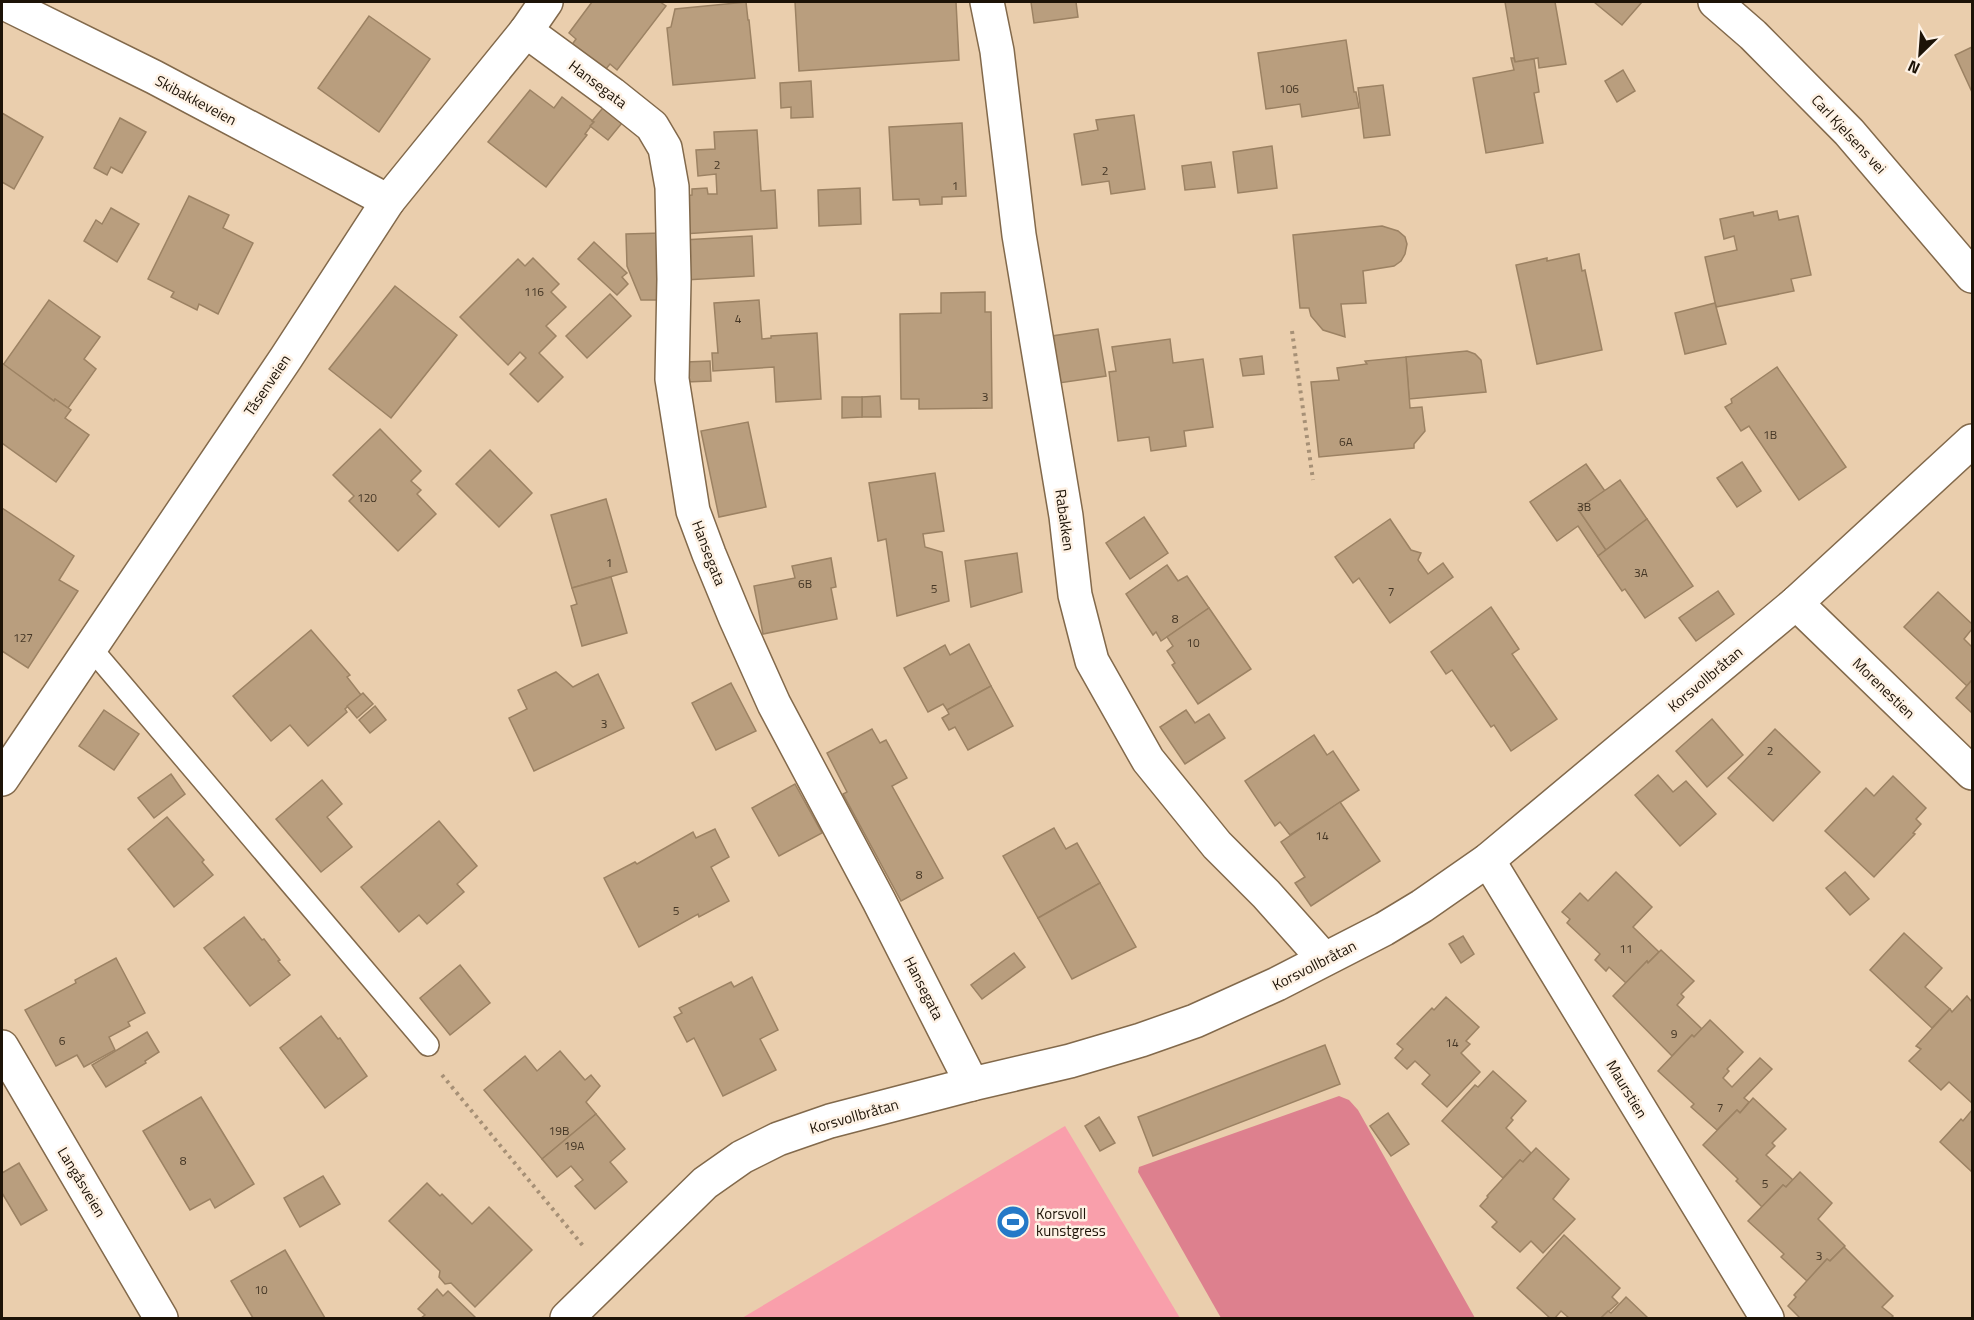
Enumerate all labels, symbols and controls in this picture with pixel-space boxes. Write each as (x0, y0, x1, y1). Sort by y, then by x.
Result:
north arrow (1890, 24, 1950, 84)
street label: Hansegata (564, 54, 633, 114)
text: N (1904, 54, 1924, 81)
street label: Skibakkeveien (151, 69, 241, 131)
house number: 106 (1279, 79, 1299, 98)
street label: Carl Kjelsens vei (1806, 89, 1892, 179)
house number: 2 (714, 155, 720, 174)
house number: 2 (1102, 161, 1108, 180)
house number: 1 (952, 176, 958, 195)
house number: 116 (524, 282, 544, 301)
house number: 4 (735, 309, 742, 328)
street label: Tåsenveien (238, 349, 296, 421)
house number: 3 (982, 387, 988, 406)
house number: 1B (1763, 425, 1777, 444)
house number: 6A (1339, 432, 1353, 451)
house number: 120 (357, 488, 377, 507)
street label: Rabakken (1049, 488, 1081, 552)
house number: 3B (1577, 497, 1591, 516)
street label: Hansegata (686, 517, 732, 589)
house number: 1 (606, 553, 612, 572)
house number: 3A (1634, 563, 1648, 582)
house number: 6B (798, 574, 812, 593)
house number: 5 (931, 579, 938, 598)
house number: 7 (1388, 582, 1394, 601)
house number: 8 (1172, 609, 1179, 628)
house number: 127 (13, 628, 33, 647)
house number: 10 (1186, 633, 1200, 652)
street label: Korsvollbråtan (1663, 641, 1747, 717)
street label: Morenestien (1847, 652, 1921, 724)
house number: 3 (601, 714, 607, 733)
house number: 2 (1767, 741, 1773, 760)
house number: 14 (1315, 826, 1329, 845)
house number: 8 (916, 865, 923, 884)
house number: 5 (673, 901, 680, 920)
street label: Korsvollbråtan (1268, 934, 1360, 996)
house number: 11 (1619, 939, 1633, 958)
street label: Hansegata (898, 952, 950, 1024)
house number: 9 (1671, 1024, 1678, 1043)
house number: 6 (59, 1031, 66, 1050)
house number: 14 (1445, 1033, 1459, 1052)
street label: Maurstien (1601, 1055, 1653, 1123)
street label: Korsvollbråtan (807, 1092, 901, 1140)
house number: 7 (1717, 1098, 1723, 1117)
house number: 19B (549, 1121, 569, 1140)
house number: 19A (564, 1136, 584, 1155)
street label: Langåsveien (52, 1142, 112, 1222)
house number: 8 (180, 1151, 187, 1170)
house number: 5 (1762, 1174, 1769, 1193)
place label: Korsvoll kunstgress (1036, 1202, 1106, 1242)
sports icon: Korsvoll kunstgress (995, 1204, 1031, 1240)
house number: 3 (1816, 1246, 1822, 1265)
house number: 10 (254, 1280, 268, 1299)

